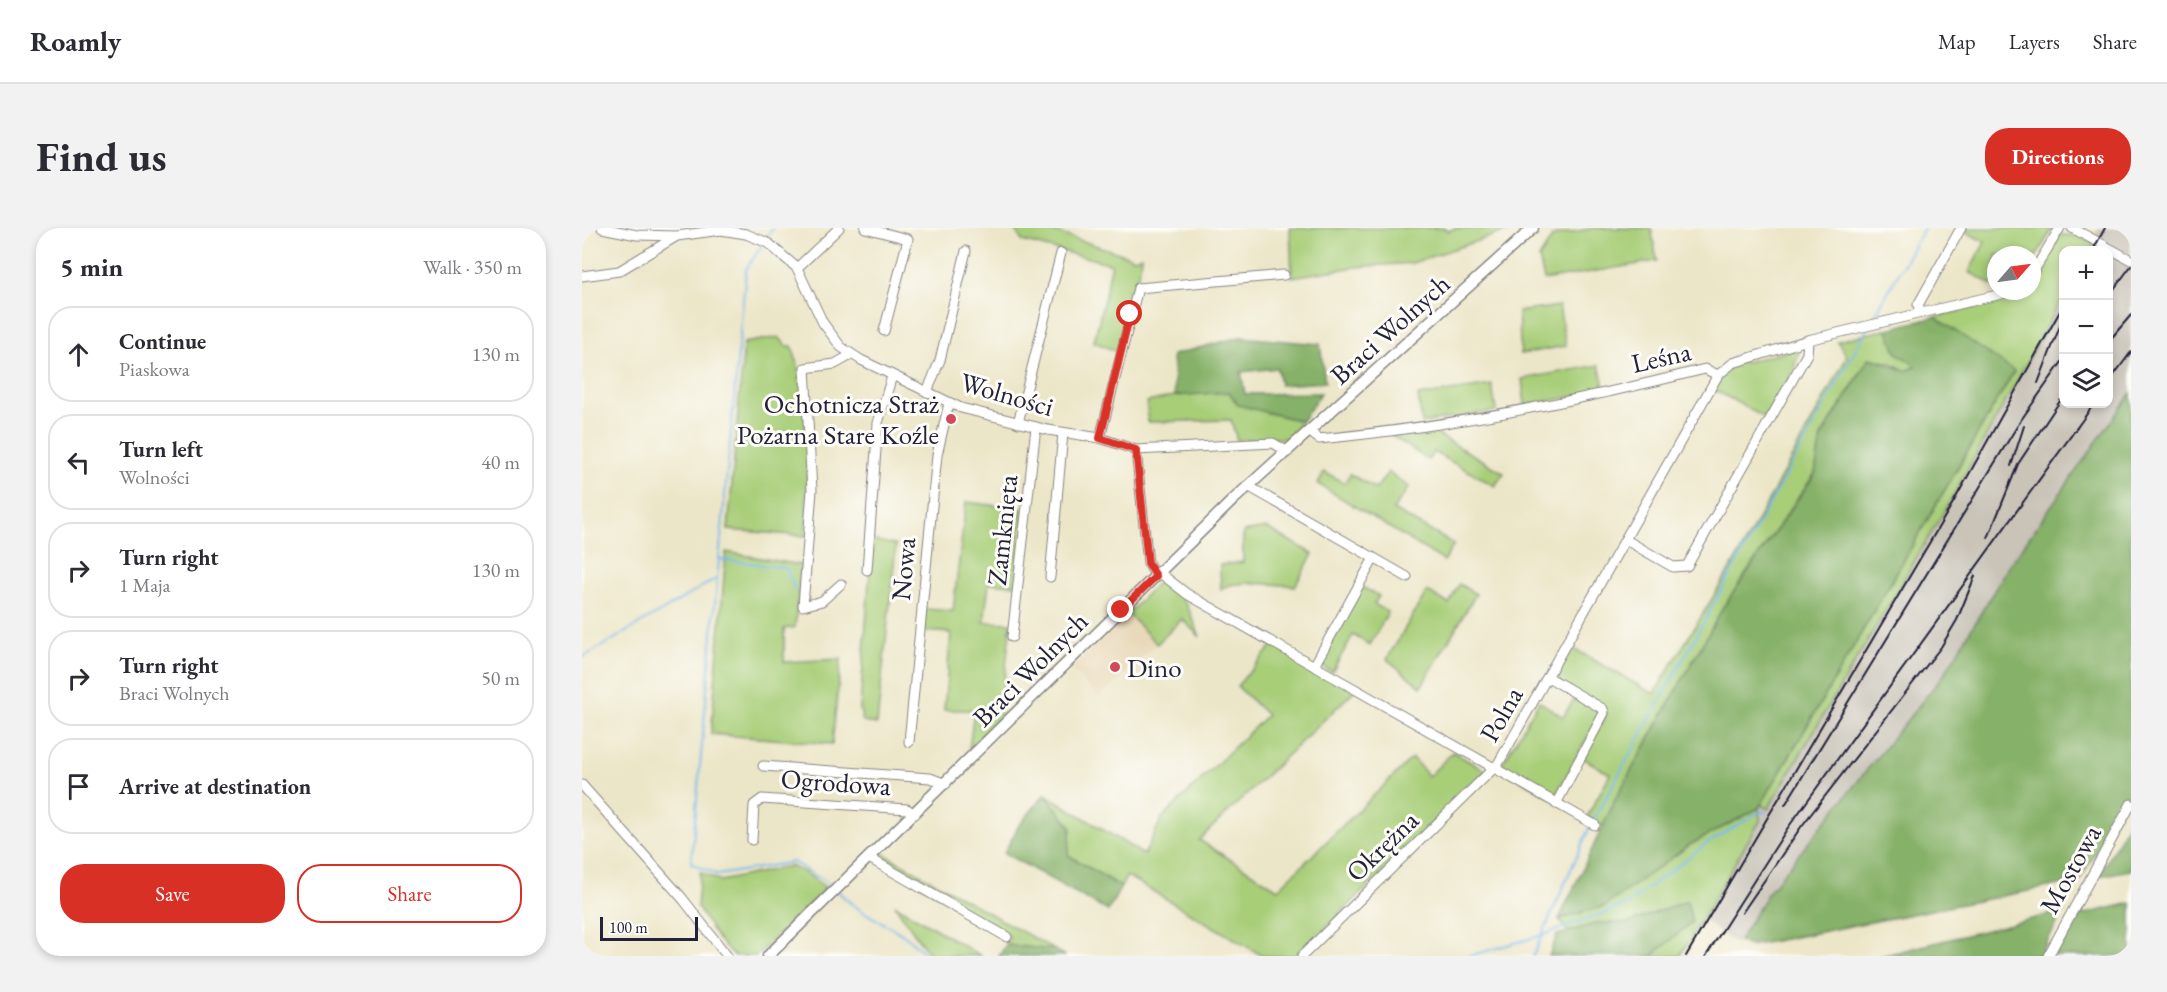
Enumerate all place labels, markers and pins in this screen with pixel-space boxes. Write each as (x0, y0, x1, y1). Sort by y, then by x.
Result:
place label: Ochotnicza Straż Pożarna Stare Koźle (737, 386, 940, 452)
marker: Ochotnicza Straż Pożarna Stare Koźle (944, 412, 958, 426)
place label: Dino (1127, 650, 1182, 685)
marker: Dino (1108, 660, 1122, 674)

